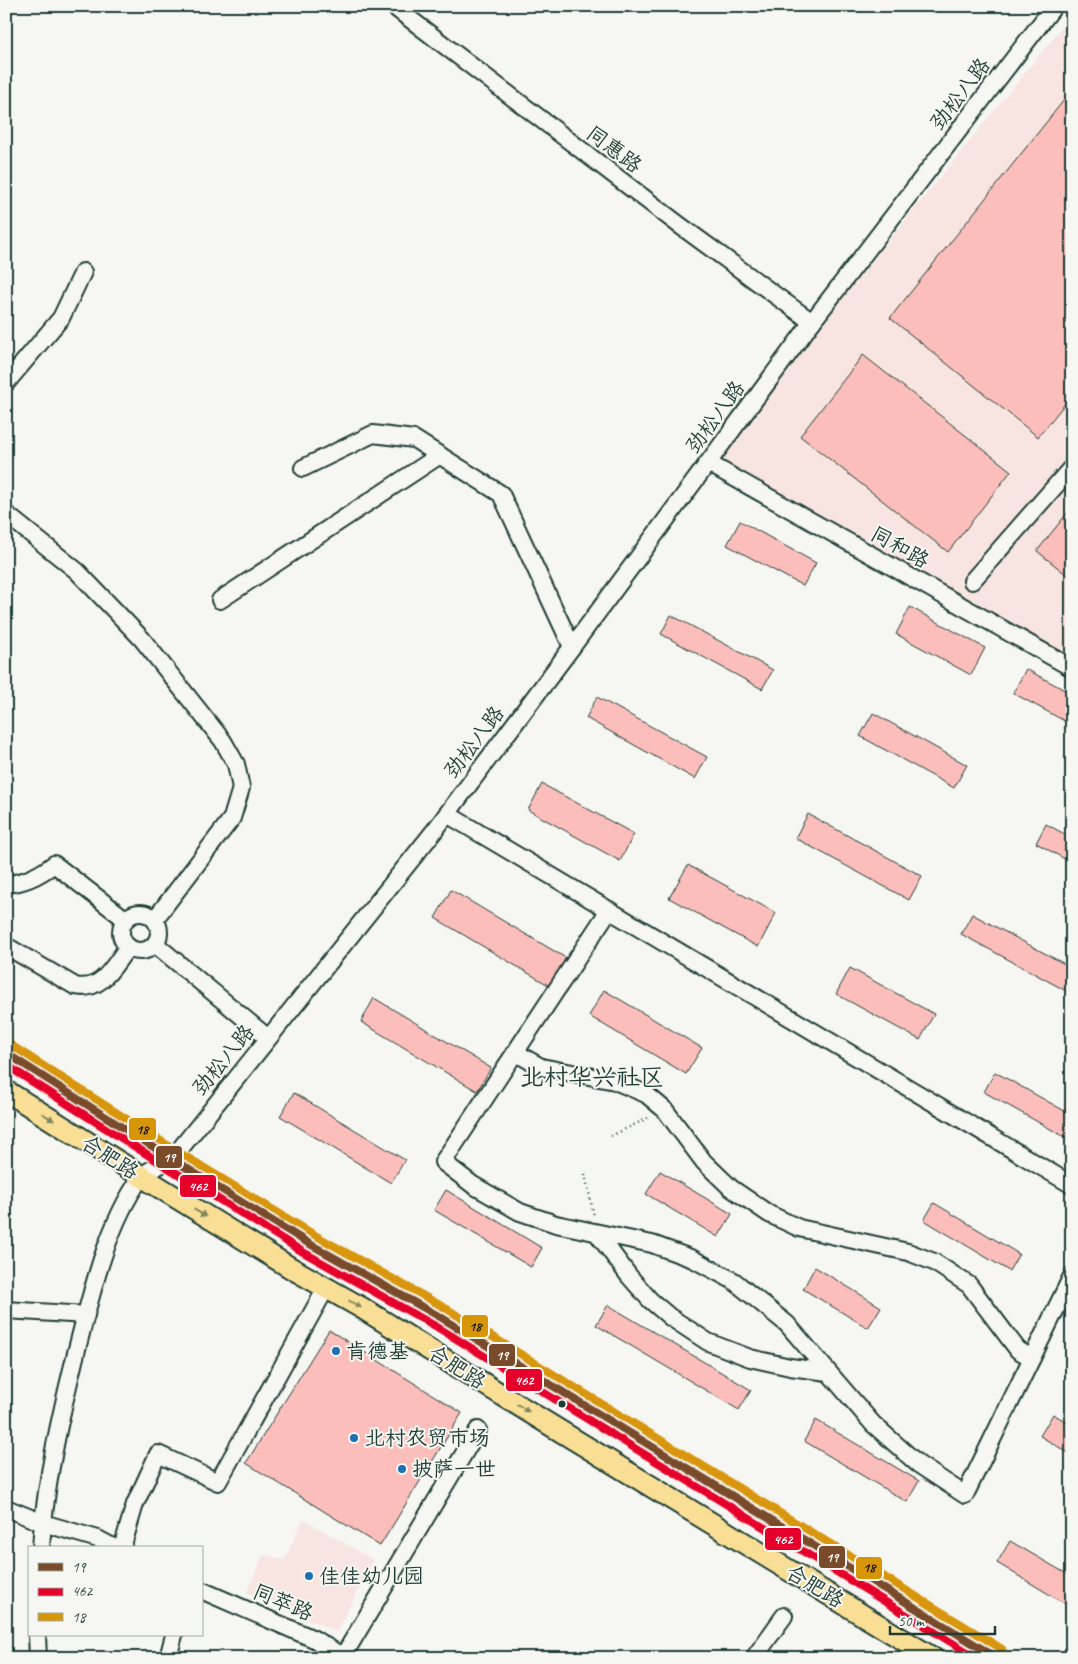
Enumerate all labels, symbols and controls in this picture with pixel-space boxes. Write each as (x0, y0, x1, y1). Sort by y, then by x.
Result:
street label: 劲松八路 (924, 53, 996, 135)
street label: 同惠路 (581, 120, 647, 178)
street label: 劲松八路 (680, 375, 750, 459)
street label: 同和路 (866, 520, 934, 574)
street label: 劲松八路 (438, 701, 510, 783)
street label: 劲松八路 (186, 1019, 260, 1101)
district label: 北村华兴社区 (520, 1062, 664, 1092)
one-way arrow (41, 1113, 54, 1122)
line badge: 18 (128, 1117, 157, 1141)
text: 18 (136, 1121, 150, 1138)
street label: 合肥路 (76, 1129, 144, 1185)
line badge: 19 (155, 1145, 183, 1169)
text: 19 (163, 1149, 177, 1166)
line badge: 462 (179, 1174, 217, 1198)
text: 462 (188, 1178, 209, 1195)
one-way arrow (194, 1208, 207, 1217)
one-way arrow (348, 1300, 362, 1309)
line badge: 18 (461, 1314, 489, 1338)
text: 18 (469, 1318, 483, 1335)
place label: 肯德基 (346, 1338, 409, 1364)
street label: 合肥路 (423, 1339, 491, 1395)
line badge: 19 (488, 1343, 516, 1367)
marker: 肯德基 (330, 1345, 342, 1357)
text: 19 (496, 1347, 510, 1364)
line badge: 462 (505, 1368, 543, 1392)
text: 462 (514, 1372, 535, 1389)
unlabelled marker (557, 1399, 567, 1409)
one-way arrow (516, 1404, 529, 1413)
place label: 北村农贸市场 (364, 1425, 490, 1451)
marker: 北村农贸市场 (348, 1432, 360, 1444)
place label: 披萨一世 (412, 1456, 496, 1482)
marker: 披萨一世 (396, 1463, 408, 1475)
line badge: 462 (764, 1527, 802, 1551)
text: 462 (773, 1531, 794, 1548)
line badge: 19 (818, 1545, 846, 1569)
legend (28, 1546, 202, 1636)
text: 19 (826, 1549, 840, 1566)
line badge: 18 (855, 1556, 883, 1580)
text: 19 (72, 1558, 87, 1577)
street label: 合肥路 (781, 1559, 849, 1613)
text: 18 (863, 1559, 877, 1576)
place label: 佳佳幼儿园 (319, 1563, 424, 1589)
marker: 佳佳幼儿园 (303, 1570, 315, 1582)
street label: 同萃路 (249, 1578, 317, 1626)
text: 462 (72, 1582, 94, 1601)
scale bar (890, 1604, 996, 1636)
text: 18 (72, 1608, 87, 1627)
text: 50 m (898, 1612, 925, 1631)

